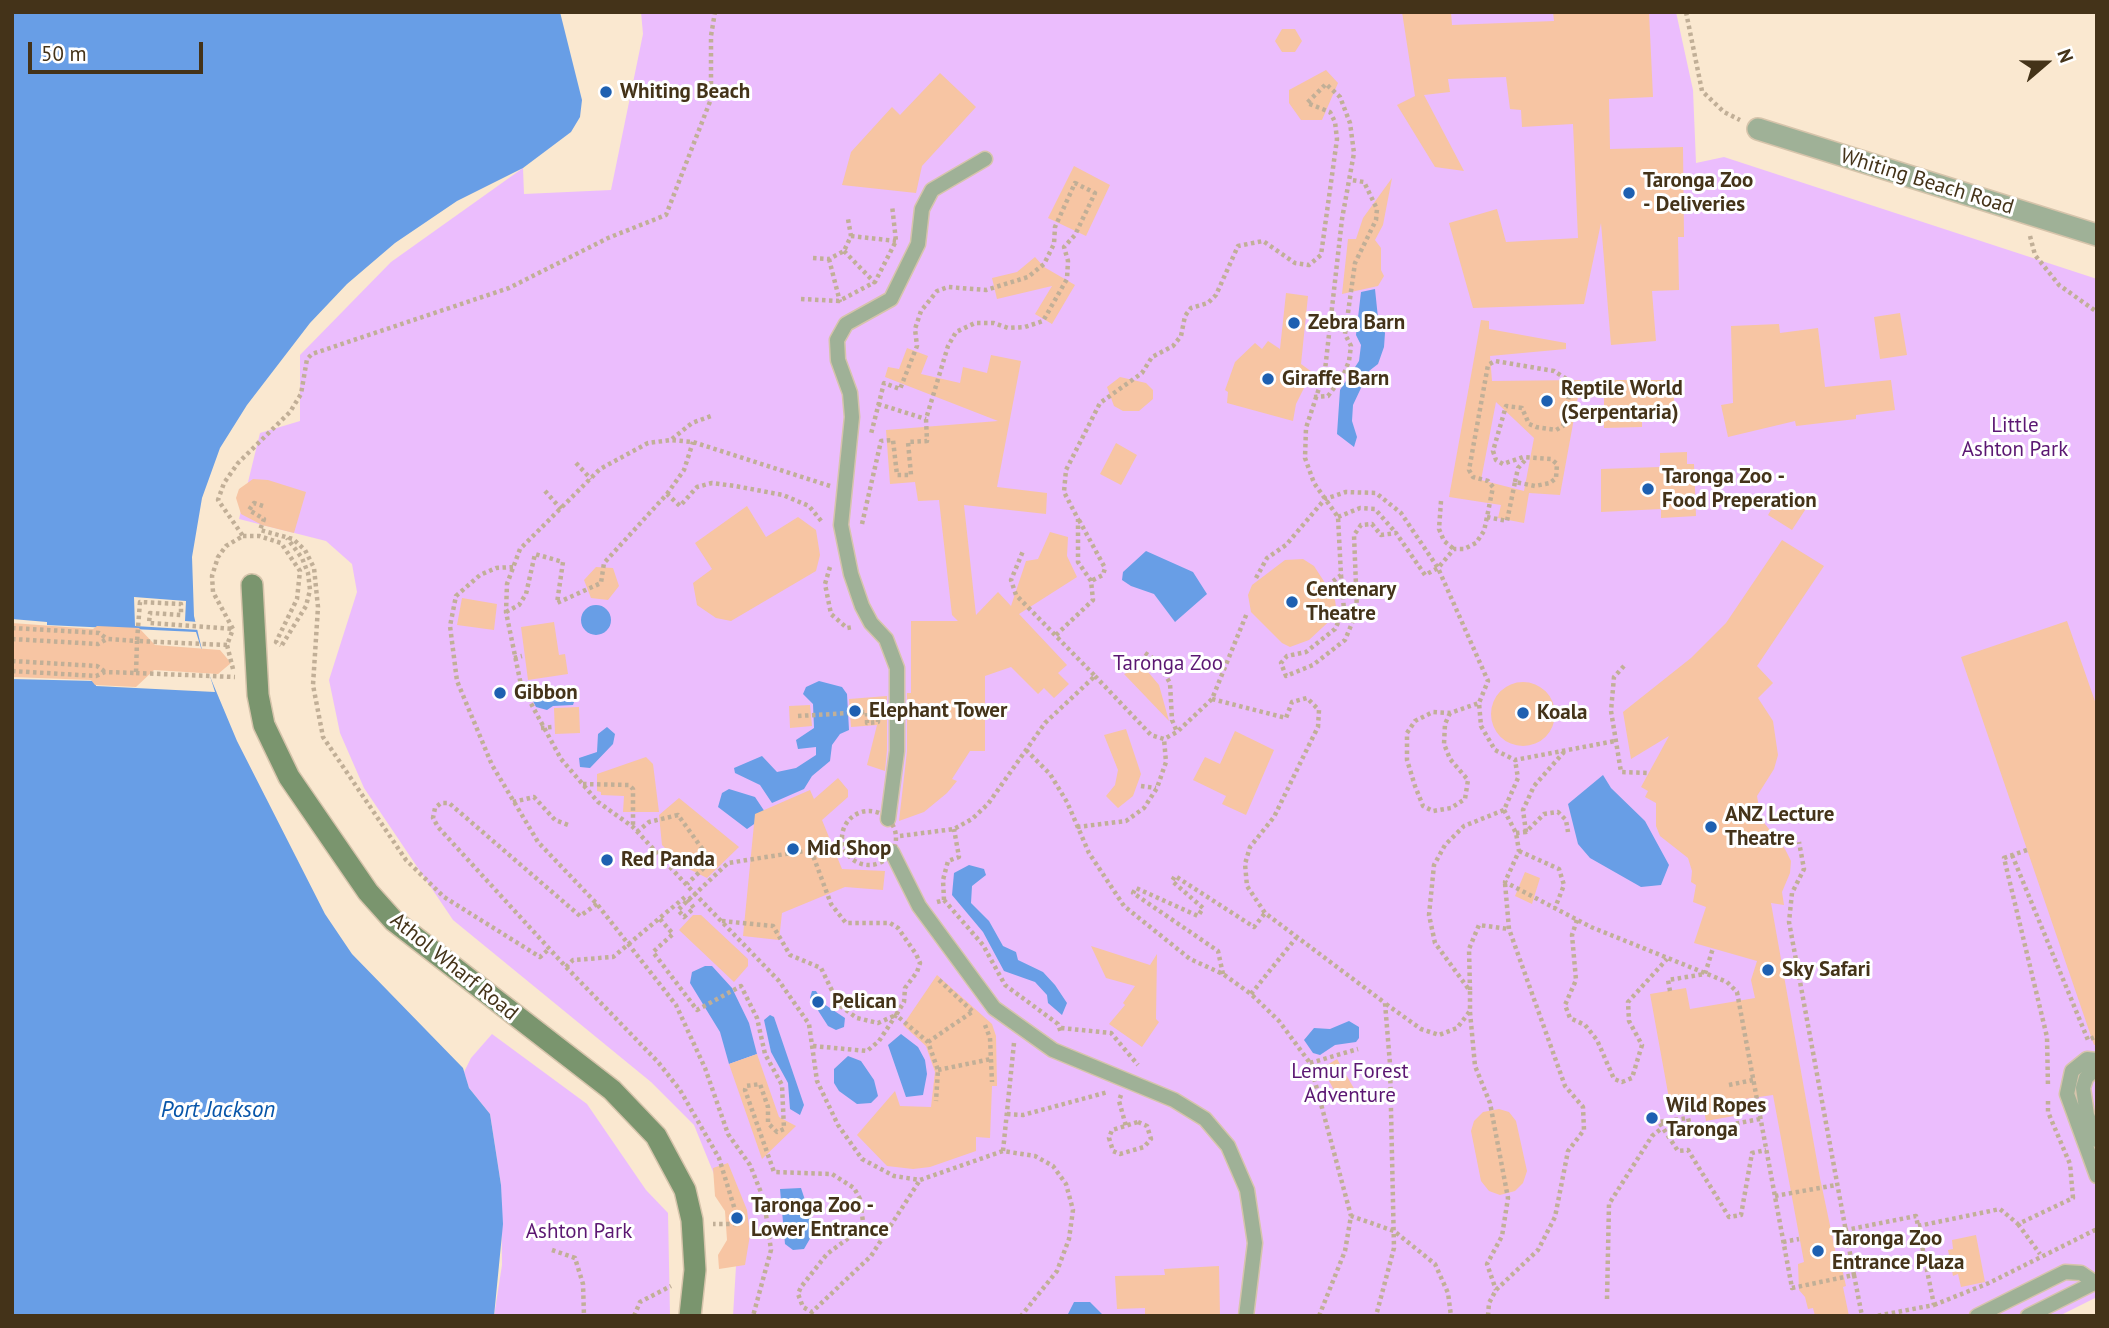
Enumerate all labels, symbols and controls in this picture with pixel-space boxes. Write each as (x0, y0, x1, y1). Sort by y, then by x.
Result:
scale bar (32, 28, 206, 72)
north arrow (2011, 28, 2081, 98)
text: 50 m (41, 40, 87, 67)
text: N (2052, 46, 2079, 66)
place label: Whiting Beach (620, 79, 750, 105)
marker: Whiting Beach (598, 84, 614, 100)
street label: Whiting Beach Road (1837, 144, 2017, 220)
place label: Taronga Zoo - Deliveries (1643, 168, 1753, 218)
marker: Taronga Zoo - Deliveries (1621, 185, 1637, 201)
place label: Zebra Barn (1308, 310, 1405, 336)
marker: Zebra Barn (1286, 315, 1302, 331)
place label: Giraffe Barn (1282, 366, 1389, 392)
marker: Giraffe Barn (1260, 371, 1276, 387)
place label: Reptile World (Serpentaria) (1561, 376, 1683, 426)
marker: Reptile World (Serpentaria) (1539, 393, 1555, 409)
park label: Little Ashton Park (1962, 413, 2068, 463)
place label: Taronga Zoo - Food Preperation (1662, 464, 1817, 514)
marker: Taronga Zoo - Food Preperation (1640, 481, 1656, 497)
place label: Centenary Theatre (1306, 577, 1396, 627)
marker: Centenary Theatre (1284, 594, 1300, 610)
park label: Taronga Zoo (1113, 651, 1223, 677)
place label: Gibbon (514, 680, 578, 706)
marker: Gibbon (492, 685, 508, 701)
place label: Elephant Tower (869, 698, 1007, 724)
place label: Koala (1537, 700, 1587, 726)
marker: Elephant Tower (847, 703, 863, 719)
marker: Koala (1515, 705, 1531, 721)
place label: ANZ Lecture Theatre (1725, 802, 1835, 852)
marker: ANZ Lecture Theatre (1703, 819, 1719, 835)
place label: Mid Shop (807, 836, 891, 862)
marker: Mid Shop (785, 841, 801, 857)
place label: Red Panda (621, 847, 715, 873)
marker: Red Panda (599, 852, 615, 868)
street label: Athol Wharf Road (385, 908, 523, 1026)
place label: Sky Safari (1782, 957, 1871, 983)
marker: Sky Safari (1760, 962, 1776, 978)
place label: Pelican (832, 989, 897, 1015)
marker: Pelican (810, 994, 826, 1010)
park label: Lemur Forest Adventure (1291, 1059, 1409, 1109)
place label: Wild Ropes Taronga (1666, 1093, 1766, 1143)
water label: Port Jackson (161, 1096, 275, 1124)
marker: Wild Ropes Taronga (1644, 1110, 1660, 1126)
place label: Taronga Zoo - Lower Entrance (751, 1193, 889, 1243)
marker: Taronga Zoo - Lower Entrance (729, 1210, 745, 1226)
park label: Ashton Park (526, 1219, 632, 1245)
place label: Taronga Zoo Entrance Plaza (1832, 1226, 1964, 1276)
marker: Taronga Zoo Entrance Plaza (1810, 1243, 1826, 1259)

